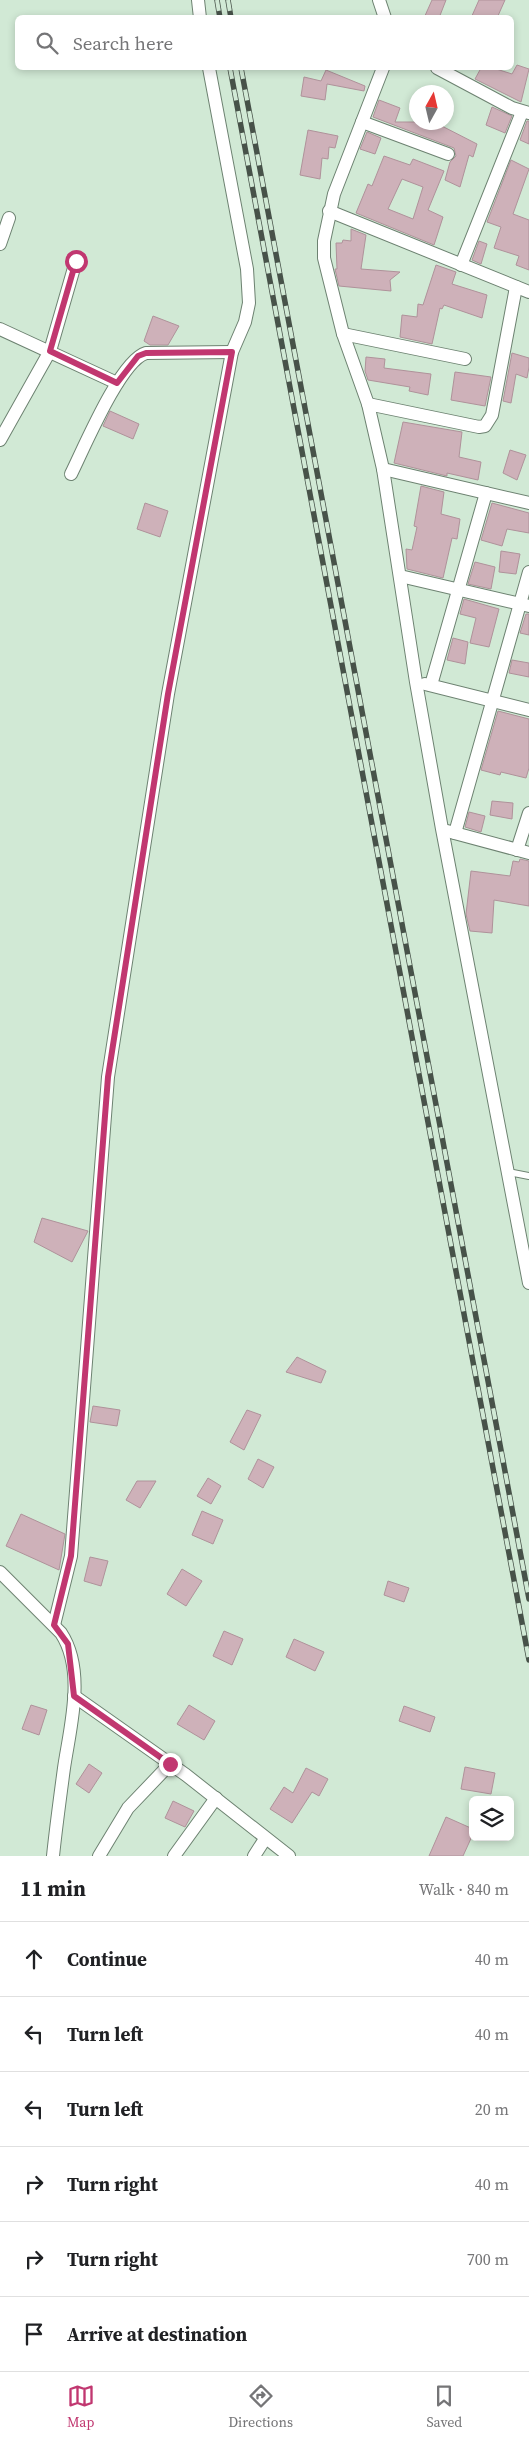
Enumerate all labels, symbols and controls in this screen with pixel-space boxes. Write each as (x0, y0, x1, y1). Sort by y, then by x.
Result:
search box (15, 15, 514, 70)
icon: search (33, 29, 61, 57)
text: Search here (73, 30, 173, 56)
north arrow (409, 85, 454, 130)
route start (65, 250, 88, 273)
route end (159, 1753, 182, 1776)
map controls (469, 1796, 514, 1841)
button: layers (469, 1796, 514, 1841)
text: 11 min (20, 1874, 86, 1903)
text: Walk · 840 m (419, 1878, 509, 1900)
icon: ahead (20, 1945, 48, 1973)
text: Continue (67, 1946, 147, 1972)
text: 40 m (475, 1948, 509, 1970)
icon: left (20, 2020, 48, 2048)
text: Turn left (67, 2021, 143, 2047)
text: 40 m (475, 2023, 509, 2045)
icon: left (20, 2095, 48, 2123)
text: Turn left (67, 2096, 143, 2122)
text: 20 m (475, 2098, 509, 2120)
icon: right (20, 2170, 48, 2198)
text: Turn right (67, 2171, 158, 2197)
text: 40 m (475, 2173, 509, 2195)
icon: right (20, 2245, 48, 2273)
text: Turn right (67, 2246, 158, 2272)
text: 700 m (467, 2248, 509, 2270)
icon: arrive (20, 2320, 48, 2348)
text: Arrive at destination (67, 2321, 247, 2347)
tab: Map (67, 2382, 95, 2432)
tab: Directions (228, 2382, 293, 2432)
tab: Saved (426, 2382, 462, 2432)

